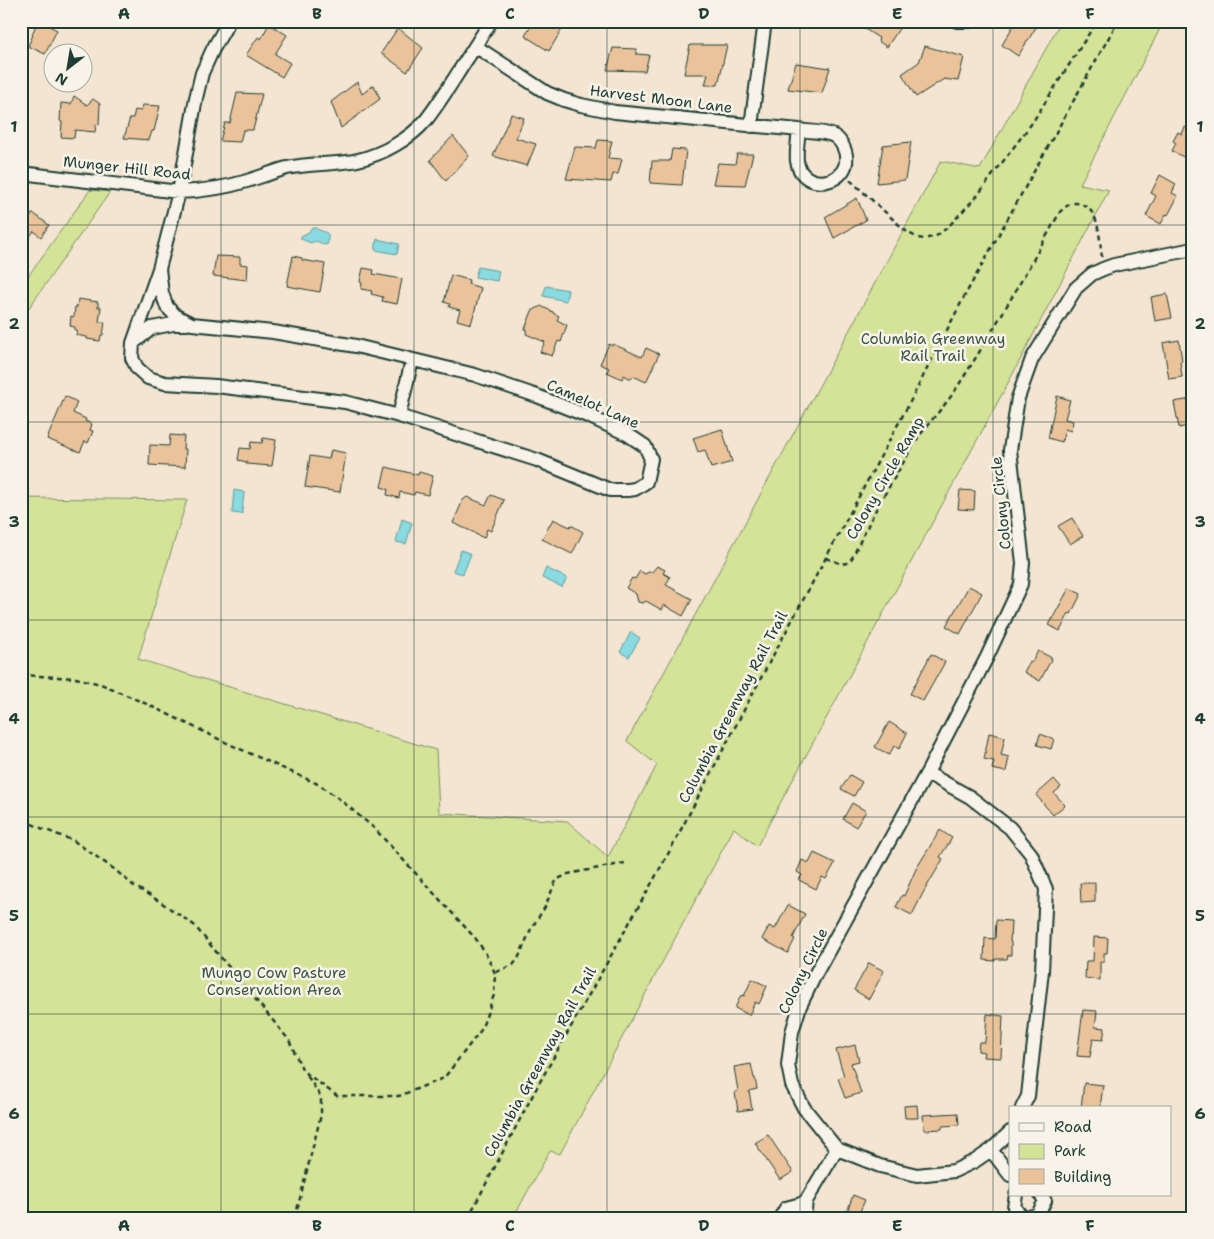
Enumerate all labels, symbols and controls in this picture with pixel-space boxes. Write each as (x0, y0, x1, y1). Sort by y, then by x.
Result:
text: A (118, 3, 130, 24)
text: B (312, 3, 322, 24)
text: C (505, 3, 515, 24)
text: D (698, 3, 710, 24)
text: E (892, 3, 902, 24)
text: F (1085, 3, 1095, 24)
north arrow (42, 42, 92, 92)
text: N (52, 69, 71, 90)
street label: Harvest Moon Lane (589, 80, 733, 118)
text: 1 (10, 116, 18, 137)
text: 1 (1196, 116, 1204, 137)
street label: Munger Hill Road (62, 151, 192, 185)
text: 2 (8, 313, 20, 334)
text: 2 (1194, 313, 1206, 334)
park label: Columbia Greenway Rail Trail (861, 329, 1005, 366)
street label: Camelot Lane (543, 375, 643, 433)
street label: Colony Circle Ramp (841, 413, 929, 543)
street label: Colony Circle (986, 455, 1016, 551)
text: 3 (8, 511, 20, 532)
text: 3 (1194, 511, 1206, 532)
street label: Columbia Greenway Rail Trail (674, 607, 792, 807)
text: 4 (8, 708, 20, 729)
text: 4 (1194, 708, 1206, 729)
text: 5 (9, 905, 19, 926)
text: 5 (1195, 905, 1205, 926)
street label: Colony Circle (774, 925, 832, 1017)
park label: Mungo Cow Pasture Conservation Area (201, 963, 347, 1000)
street label: Columbia Greenway Rail Trail (479, 963, 601, 1161)
text: 6 (8, 1103, 20, 1124)
text: 6 (1194, 1103, 1206, 1124)
legend (1009, 1106, 1172, 1196)
text: Road (1054, 1117, 1092, 1137)
text: Park (1054, 1141, 1086, 1161)
text: Building (1054, 1167, 1111, 1187)
text: A (118, 1215, 130, 1236)
text: B (312, 1215, 322, 1236)
text: C (505, 1215, 515, 1236)
text: D (698, 1215, 710, 1236)
text: E (892, 1215, 902, 1236)
text: F (1085, 1215, 1095, 1236)

